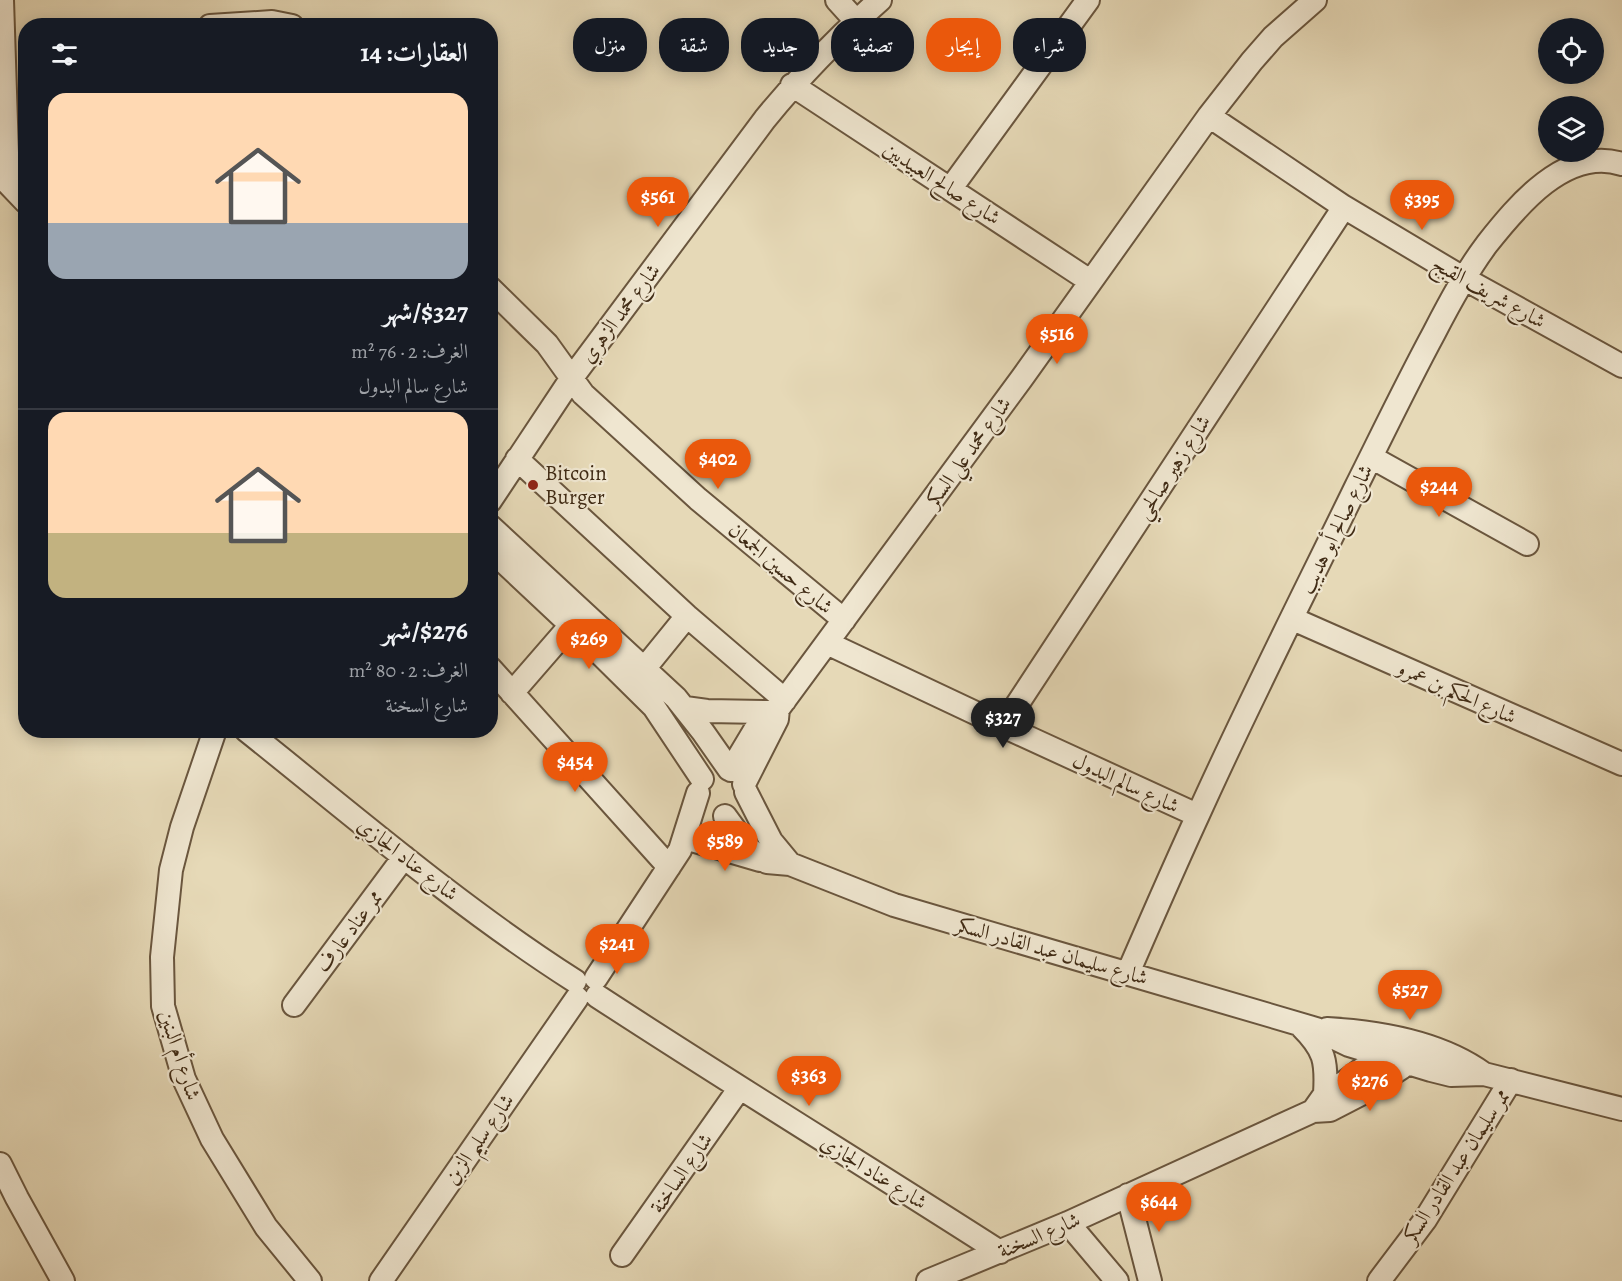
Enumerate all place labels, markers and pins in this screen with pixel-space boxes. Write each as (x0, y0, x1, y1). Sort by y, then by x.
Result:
pin: $561 (622, 177, 694, 228)
pin: $395 (1386, 180, 1458, 231)
pin: $516 (1021, 314, 1093, 365)
pin: $402 (682, 439, 754, 490)
place label: Bitcoin Burger (545, 459, 607, 511)
pin: $244 (1403, 467, 1475, 518)
marker: Bitcoin Burger (526, 478, 540, 492)
pin: $269 (553, 619, 625, 670)
pin: $327 (967, 698, 1039, 749)
pin: $454 (539, 742, 611, 793)
pin: $589 (689, 821, 761, 872)
pin: $241 (581, 924, 653, 975)
pin: $527 (1374, 970, 1446, 1021)
pin: $363 (773, 1056, 845, 1107)
pin: $276 (1334, 1061, 1406, 1112)
pin: $644 (1123, 1182, 1195, 1233)

